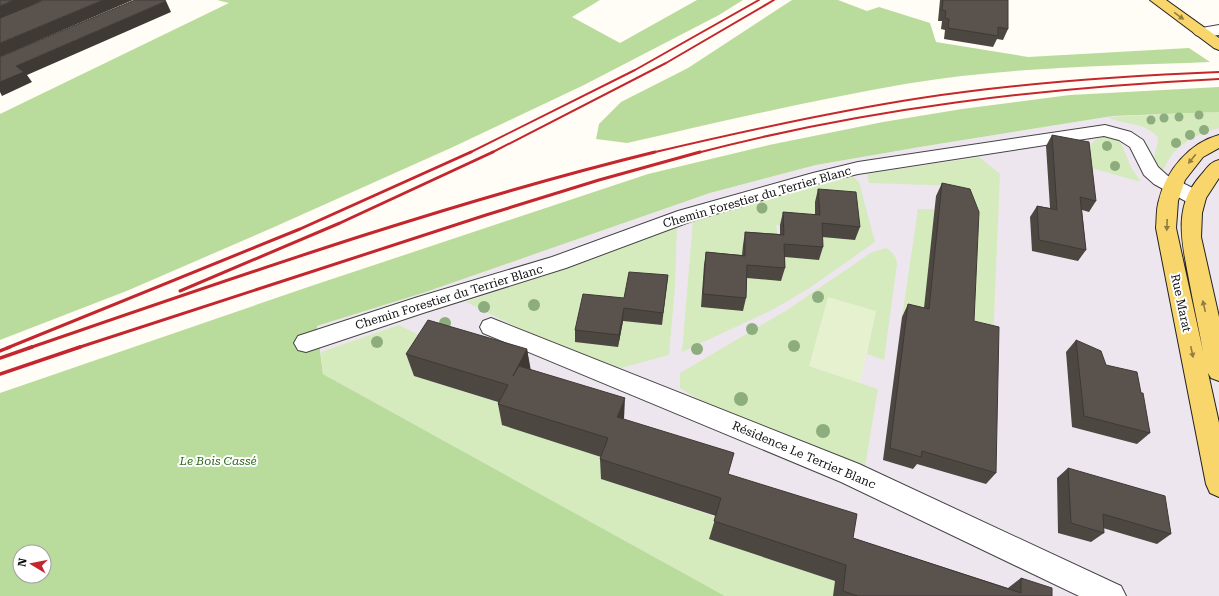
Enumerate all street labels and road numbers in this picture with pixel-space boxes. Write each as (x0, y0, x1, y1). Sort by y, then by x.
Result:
street label: Chemin Forestier du Terrier Blanc (661, 163, 853, 231)
street label: Chemin Forestier du Terrier Blanc (353, 262, 545, 332)
street label: Rue Marat (1168, 273, 1194, 334)
street label: Résidence Le Terrier Blanc (730, 418, 878, 492)

